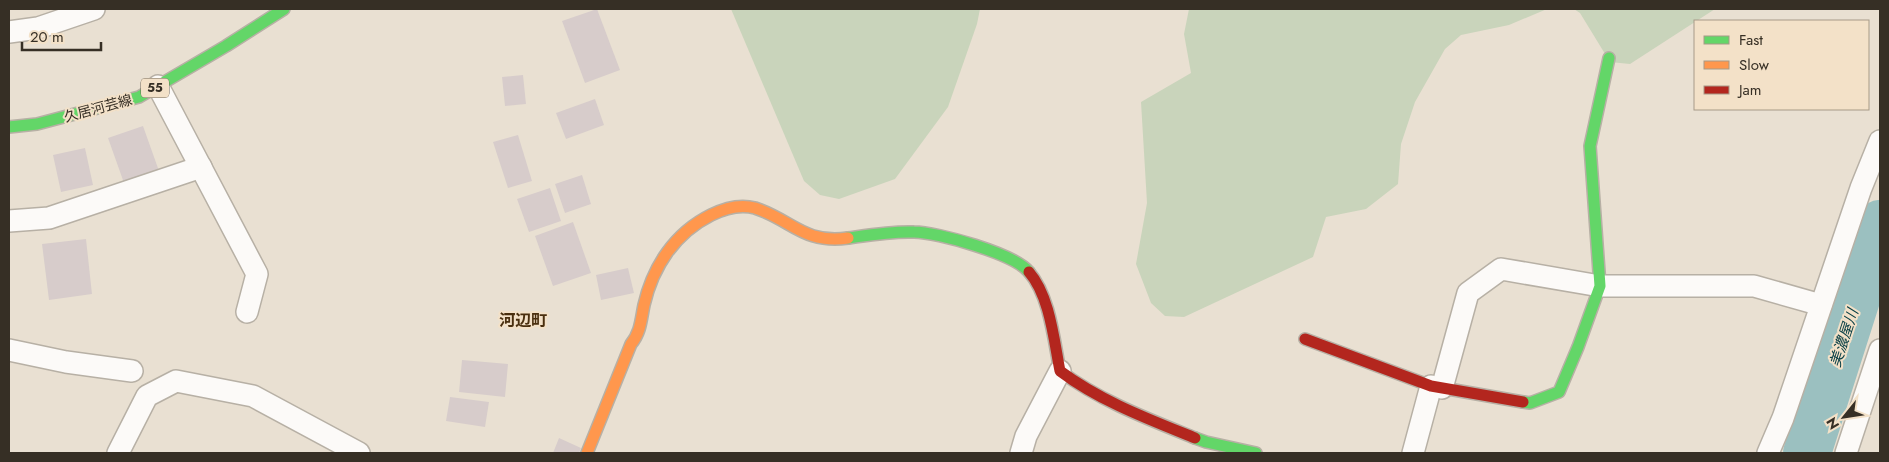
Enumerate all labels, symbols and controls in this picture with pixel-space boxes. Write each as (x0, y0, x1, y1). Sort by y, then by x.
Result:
scale bar (22, 20, 101, 52)
legend (1694, 20, 1869, 110)
text: 20 m (30, 26, 64, 48)
text: Fast (1739, 29, 1763, 51)
text: Slow (1739, 54, 1770, 76)
road number: 55 (141, 78, 169, 98)
text: Jam (1737, 79, 1762, 101)
street label: 久居河芸線 (62, 89, 134, 127)
water label: 美濃屋川 (1824, 304, 1864, 370)
district label: 河辺町 (499, 309, 547, 332)
north arrow (1819, 392, 1869, 442)
text: N (1821, 414, 1844, 433)

